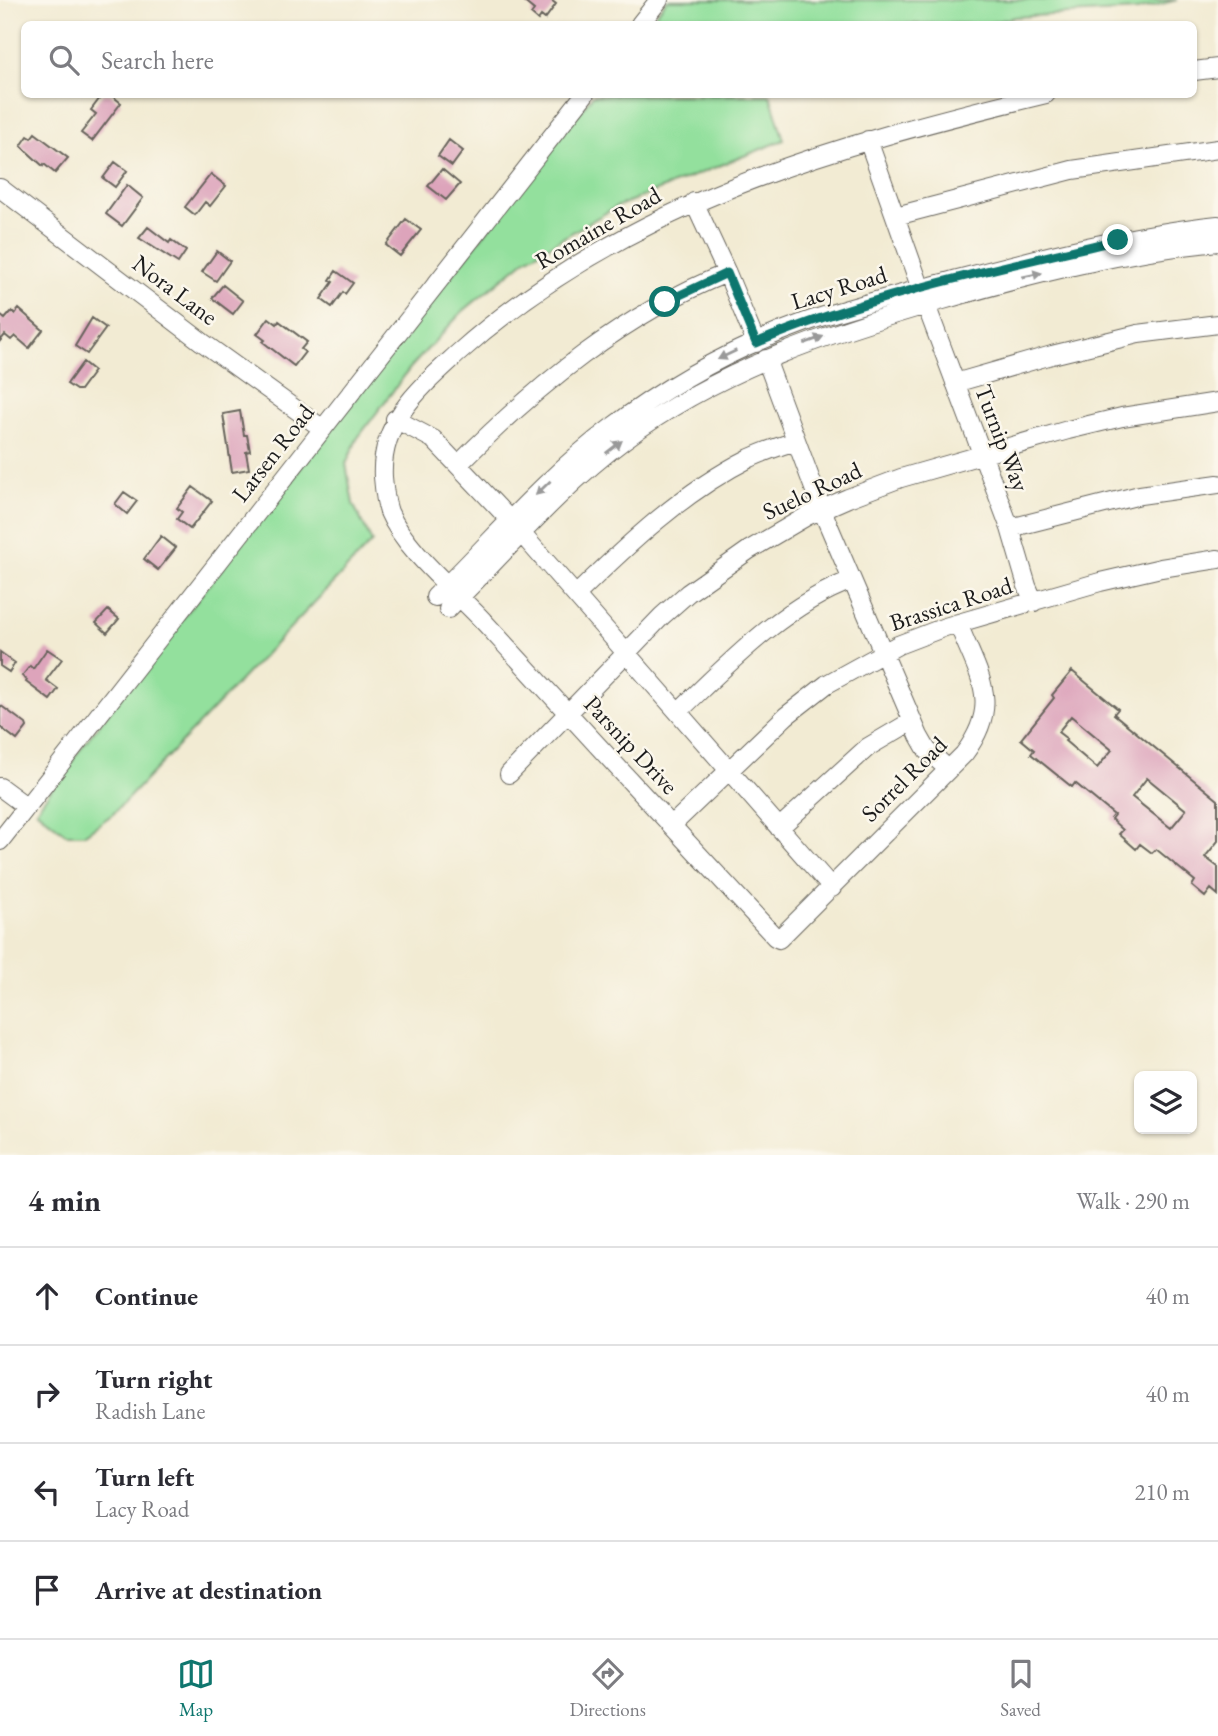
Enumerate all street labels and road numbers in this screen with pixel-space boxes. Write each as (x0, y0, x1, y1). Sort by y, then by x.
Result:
street label: Romaine Road (529, 179, 667, 276)
street label: Nora Lane (126, 247, 224, 332)
street label: Lacy Road (787, 258, 891, 317)
street label: Turnip Way (968, 380, 1037, 496)
street label: Larsen Road (225, 397, 321, 508)
street label: Suelo Road (757, 454, 867, 527)
street label: Brassica Road (886, 569, 1017, 638)
street label: Parsnip Drive (578, 689, 685, 801)
street label: Sorrel Road (854, 728, 954, 828)

